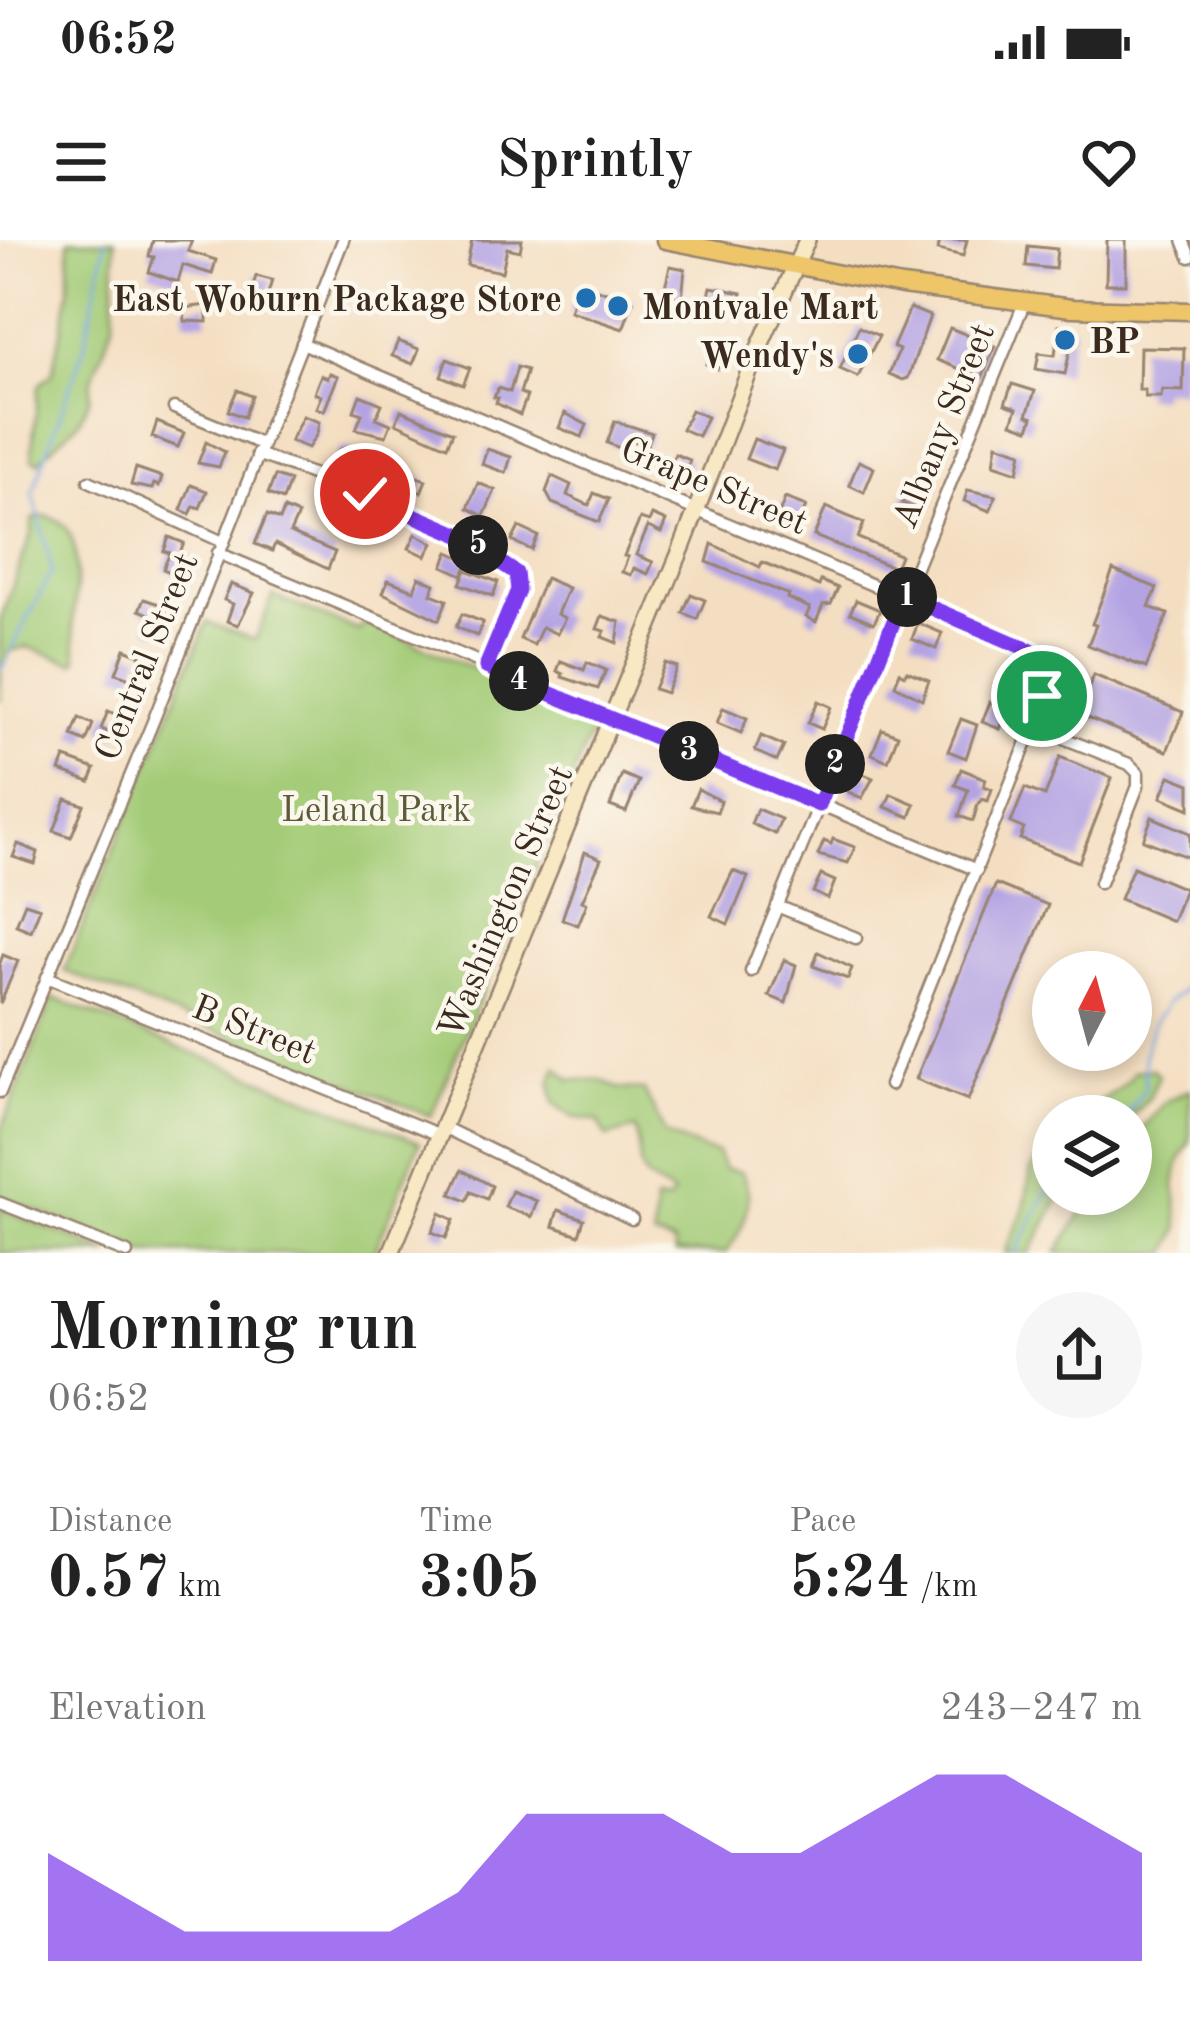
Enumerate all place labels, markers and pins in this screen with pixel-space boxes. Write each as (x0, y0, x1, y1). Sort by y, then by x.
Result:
place label: East Woburn Package Store (112, 284, 562, 320)
marker: East Woburn Package Store (573, 285, 599, 311)
place label: Montvale Mart (642, 292, 878, 328)
marker: Montvale Mart (605, 293, 631, 319)
place label: BP (1089, 326, 1140, 362)
marker: BP (1052, 327, 1078, 353)
place label: Wendy's (699, 340, 834, 376)
marker: Wendy's (845, 341, 871, 367)
pin (314, 443, 416, 545)
pin: 5 (448, 515, 508, 575)
pin: 1 (877, 567, 937, 627)
pin (991, 645, 1093, 747)
pin: 4 (489, 651, 549, 711)
pin: 3 (659, 721, 719, 781)
pin: 2 (805, 734, 865, 794)

